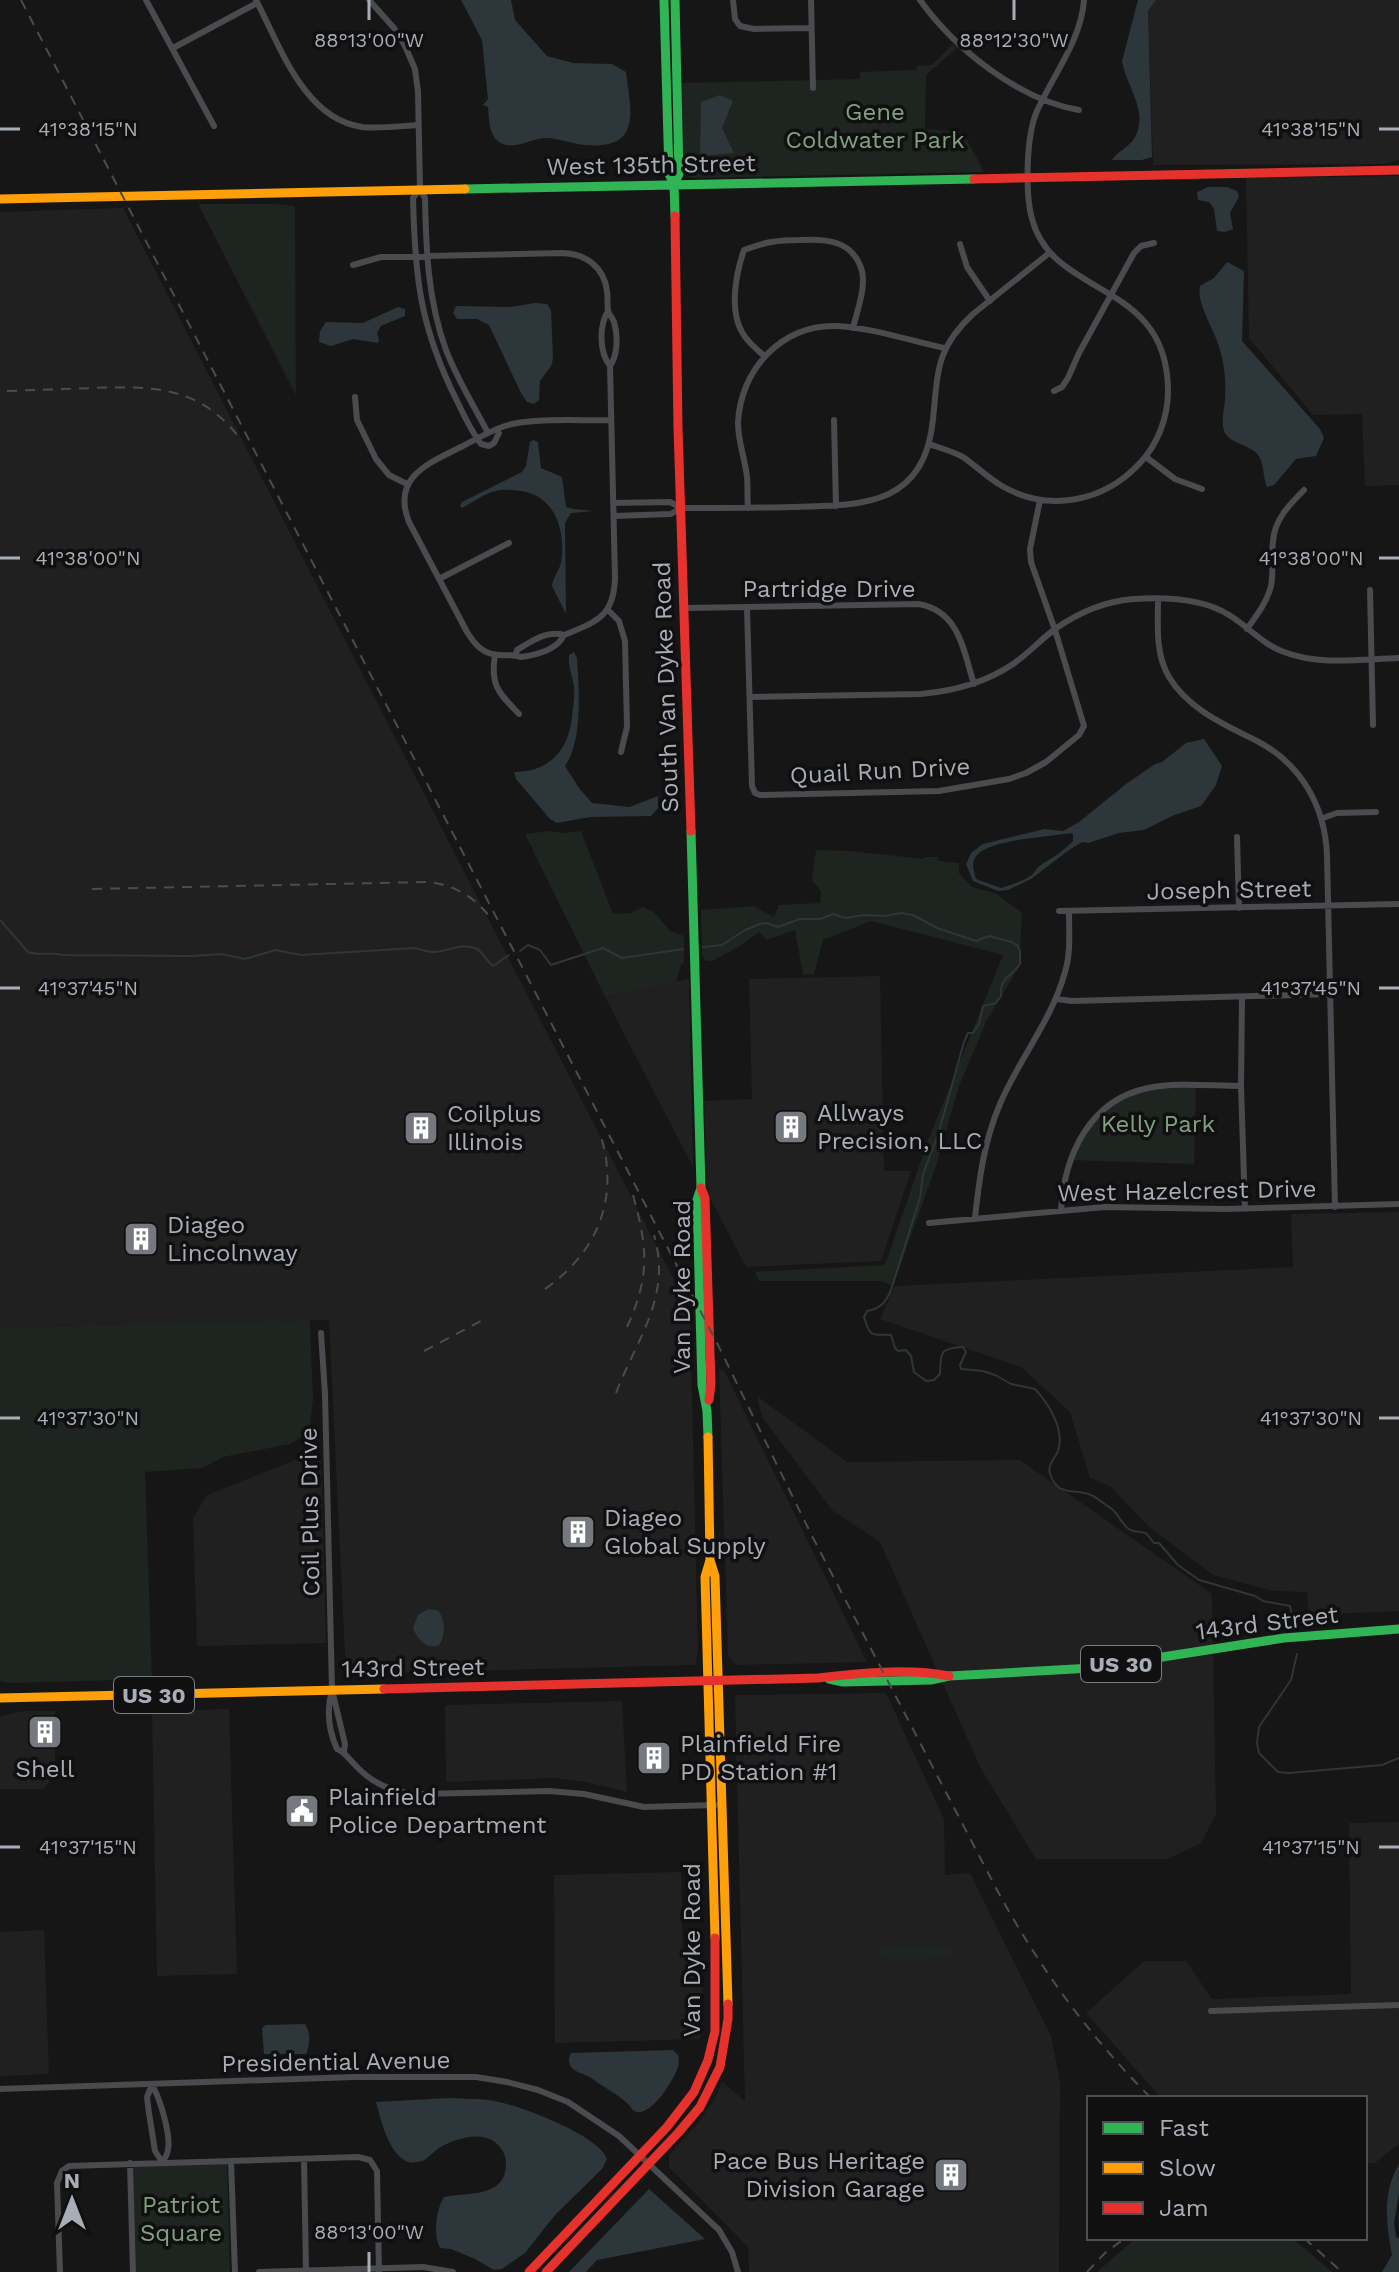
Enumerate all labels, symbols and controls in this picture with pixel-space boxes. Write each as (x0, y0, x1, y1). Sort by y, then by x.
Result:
text: 88°13'00"W (314, 28, 424, 52)
text: 88°12'30"W (959, 28, 1069, 52)
park label: Gene Coldwater Park (785, 98, 965, 154)
text: 41°38'15"N (38, 117, 138, 141)
text: 41°38'15"N (1261, 117, 1361, 141)
street label: West 135th Street (546, 149, 756, 181)
text: 41°38'00"N (35, 546, 141, 570)
text: 41°38'00"N (1258, 546, 1364, 570)
street label: South Van Dyke Road (648, 561, 684, 813)
street label: Partridge Drive (742, 575, 916, 603)
street label: Quail Run Drive (789, 752, 971, 790)
street label: Joseph Street (1146, 875, 1312, 905)
text: 41°37'45"N (38, 976, 138, 1000)
text: 41°37'45"N (1261, 976, 1361, 1000)
place label: Allways Precision, LLC (817, 1099, 982, 1155)
place label: Coilplus Illinois (447, 1100, 541, 1156)
building icon: Allways Precision, LLC (772, 1108, 810, 1146)
building icon: Coilplus Illinois (402, 1109, 440, 1147)
park label: Kelly Park (1101, 1110, 1216, 1138)
street label: West Hazelcrest Drive (1057, 1175, 1317, 1207)
street label: Van Dyke Road (668, 1200, 696, 1374)
place label: Diageo Lincolnway (167, 1211, 298, 1267)
building icon: Diageo Lincolnway (122, 1220, 160, 1258)
text: 41°37'30"N (37, 1406, 139, 1430)
text: 41°37'30"N (1260, 1406, 1362, 1430)
street label: Coil Plus Drive (295, 1427, 325, 1597)
place label: Diageo Global Supply (604, 1504, 766, 1560)
building icon: Diageo Global Supply (559, 1513, 597, 1551)
street label: 143rd Street (1194, 1600, 1340, 1646)
road number: US 30 (1081, 1646, 1161, 1682)
street label: 143rd Street (341, 1653, 485, 1683)
road number: US 30 (114, 1677, 194, 1713)
building icon: Shell (26, 1713, 64, 1751)
place label: Plainfield Fire PD Station #1 (680, 1730, 841, 1786)
building icon: Plainfield Fire PD Station #1 (635, 1739, 673, 1777)
place label: Shell (16, 1755, 75, 1783)
place label: Plainfield Police Department (328, 1783, 546, 1839)
public building icon: Plainfield Police Department (283, 1792, 321, 1830)
text: 41°37'15"N (39, 1835, 137, 1859)
text: 41°37'15"N (1262, 1835, 1360, 1859)
street label: Van Dyke Road (678, 1863, 706, 2037)
street label: Presidential Avenue (221, 2046, 451, 2078)
legend (1087, 2096, 1367, 2240)
text: Fast (1159, 2114, 1209, 2142)
place label: Pace Bus Heritage Division Garage (712, 2147, 925, 2203)
text: Slow (1159, 2154, 1216, 2182)
building icon: Pace Bus Heritage Division Garage (932, 2156, 970, 2194)
north arrow (32, 2160, 112, 2240)
text: N (64, 2168, 80, 2193)
park label: Patriot Square (140, 2191, 222, 2247)
text: Jam (1159, 2194, 1209, 2222)
text: 88°13'00"W (314, 2220, 424, 2244)

